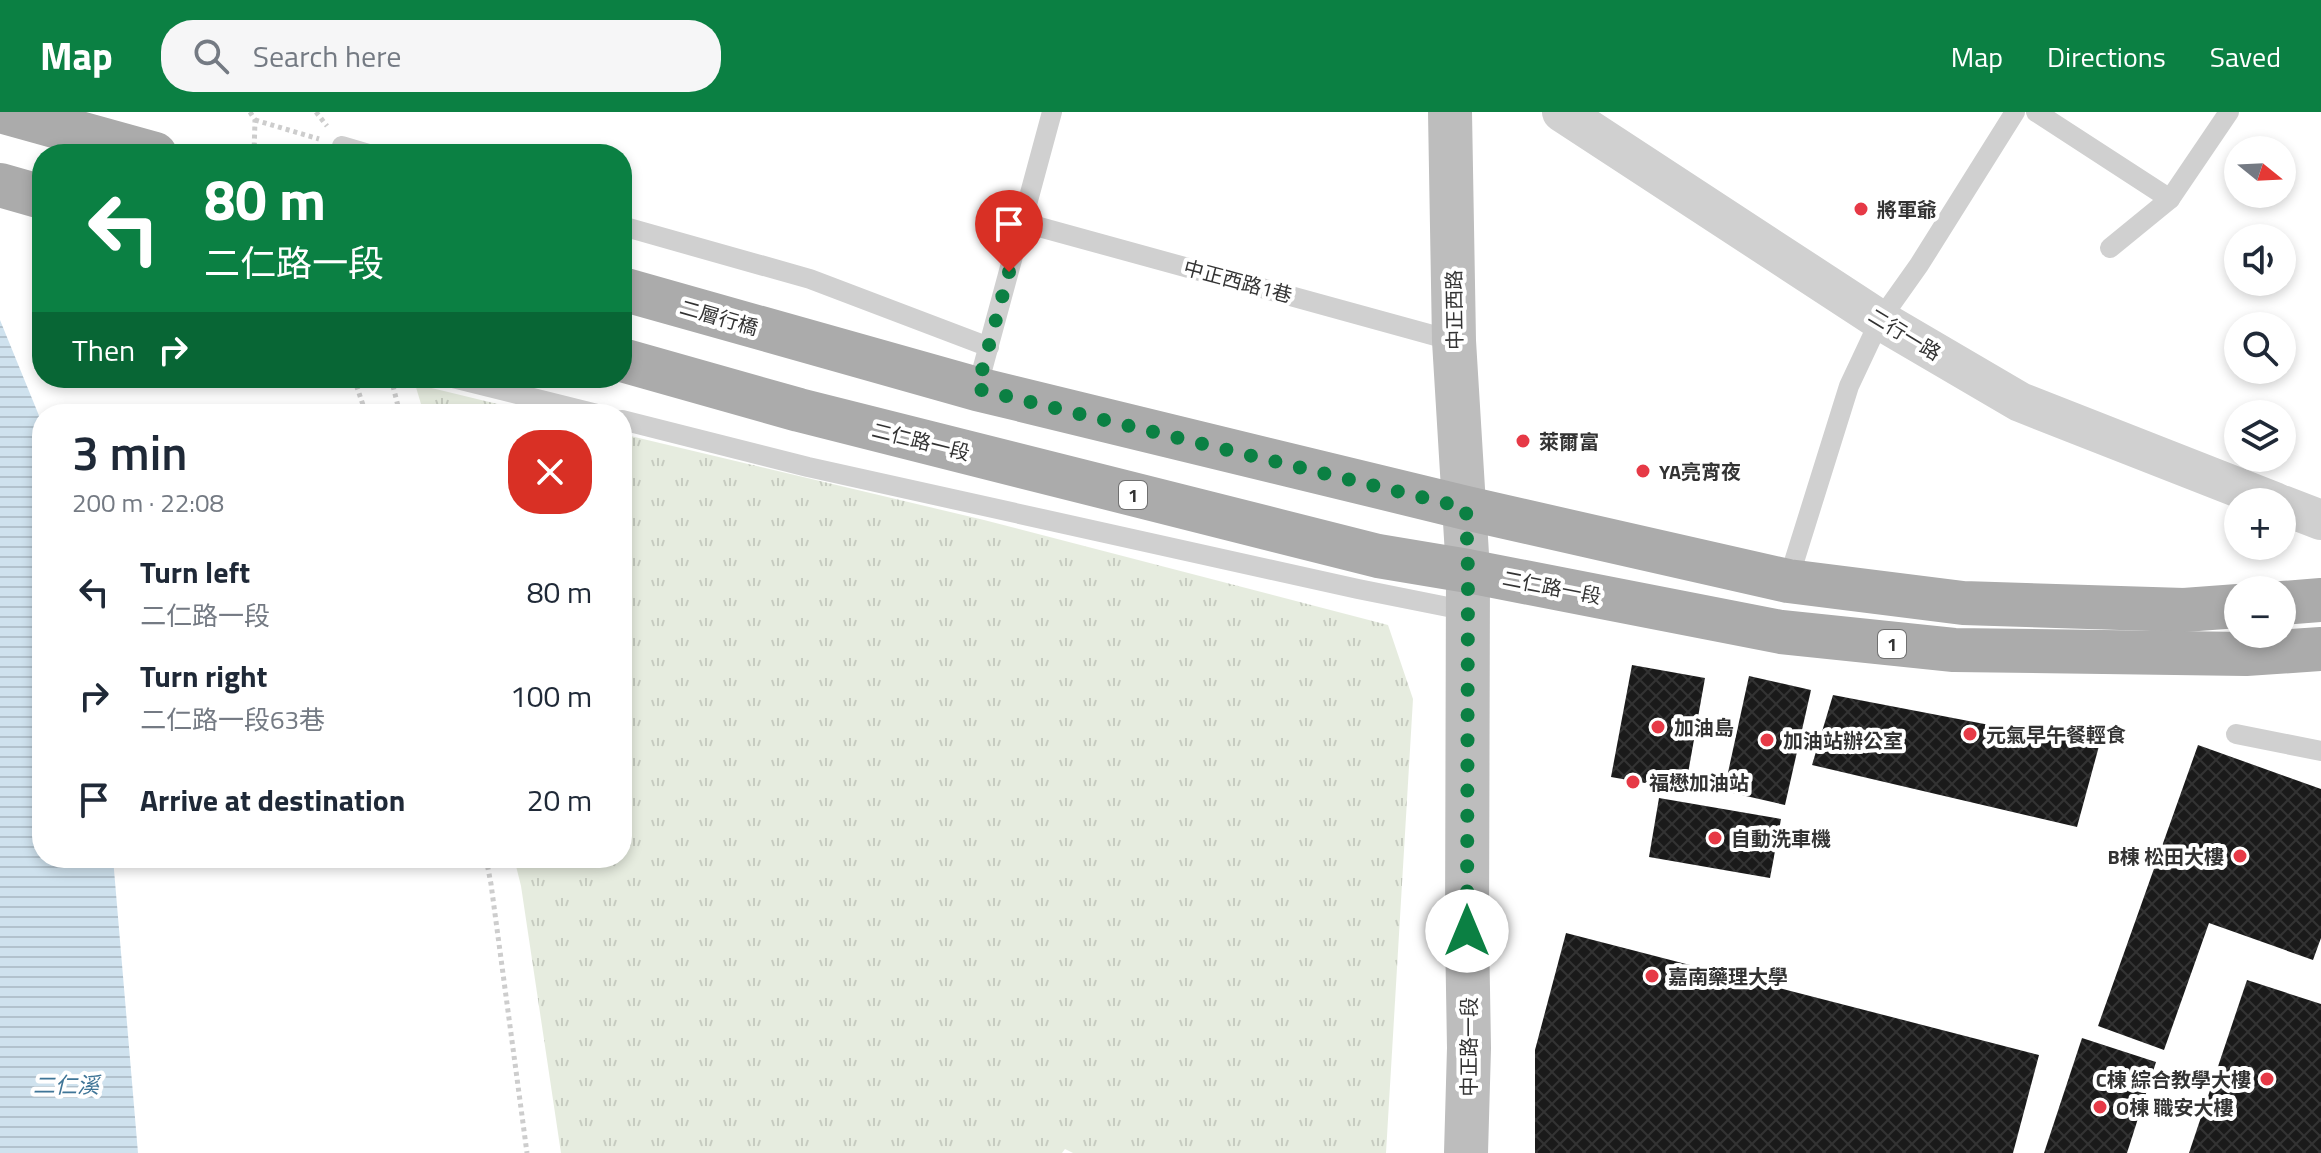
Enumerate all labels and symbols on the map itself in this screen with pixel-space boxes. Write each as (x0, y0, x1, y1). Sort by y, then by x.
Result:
north arrow (2224, 136, 2296, 208)
pin (975, 190, 1043, 272)
place label: 將軍爺 (1877, 194, 1937, 225)
marker: 將軍爺 (1852, 200, 1870, 218)
street label: 中正西路1巷 (1180, 252, 1296, 310)
street label: 中正西路 (1438, 270, 1470, 350)
street label: 二層行橋 (676, 291, 762, 343)
street label: 二行一路 (1863, 300, 1947, 368)
street label: 二仁路一段 (869, 414, 973, 468)
place label: 萊爾富 (1539, 426, 1599, 457)
marker: 萊爾富 (1514, 432, 1532, 450)
place label: YA亮宵夜 (1659, 456, 1741, 487)
marker: YA亮宵夜 (1634, 462, 1652, 480)
road number: 1 (1119, 481, 1147, 509)
street label: 二仁路一段 (1500, 562, 1604, 612)
road number: 1 (1878, 630, 1906, 658)
place label: 加油島 (1674, 712, 1734, 743)
marker: 加油島 (1649, 718, 1667, 736)
place label: 元氣早午餐輕食 (1986, 719, 2126, 750)
place label: 加油站辦公室 (1783, 725, 1903, 756)
marker: 元氣早午餐輕食 (1961, 725, 1979, 743)
marker: 加油站辦公室 (1758, 731, 1776, 749)
place label: 福懋加油站 (1649, 767, 1749, 798)
marker: 福懋加油站 (1624, 773, 1642, 791)
place label: 自動洗車機 (1731, 823, 1831, 854)
marker: 自動洗車機 (1706, 829, 1724, 847)
place label: B棟 松田大樓 (2107, 841, 2224, 872)
marker: B棟 松田大樓 (2231, 847, 2249, 865)
position arrow (1425, 889, 1509, 973)
place label: 嘉南藥理大學 (1668, 961, 1788, 992)
marker: 嘉南藥理大學 (1643, 967, 1661, 985)
street label: 中正路一段 (1453, 997, 1484, 1097)
place label: C棟 綜合教學大樓 (2096, 1064, 2251, 1095)
water label: 二仁溪 (33, 1068, 102, 1102)
marker: C棟 綜合教學大樓 (2258, 1070, 2276, 1088)
place label: O棟 職安大樓 (2116, 1092, 2233, 1123)
marker: O棟 職安大樓 (2091, 1098, 2109, 1116)

